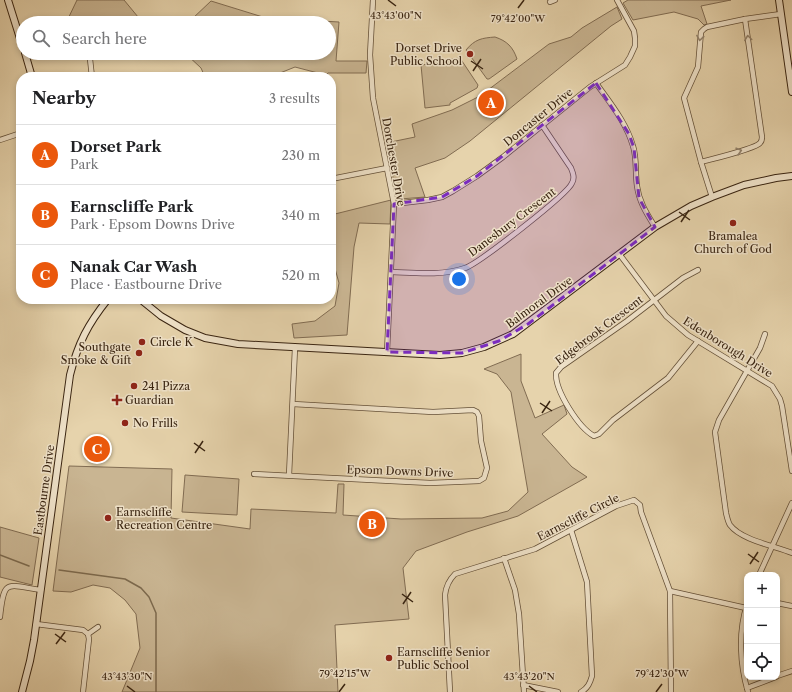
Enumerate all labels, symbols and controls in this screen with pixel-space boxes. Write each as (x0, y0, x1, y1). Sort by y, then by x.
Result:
text: 43°43'00"N (370, 9, 422, 22)
text: 79°42'00"W (491, 12, 546, 25)
search box (16, 16, 336, 60)
icon: search (30, 27, 52, 49)
text: Search here (62, 29, 147, 48)
one-way arrow (697, 35, 705, 42)
one-way arrow (744, 35, 753, 41)
place label: Dorset Drive Public School (390, 41, 463, 68)
marker: Dorset Drive Public School (465, 49, 475, 59)
street label: Doncaster Drive (501, 85, 575, 149)
text: Nearby (32, 88, 96, 108)
pin: A (478, 88, 504, 118)
text: 3 results (269, 90, 320, 106)
street label: Dorchester Drive (379, 117, 409, 207)
text: Dorset Park (70, 137, 161, 156)
text: A (40, 147, 50, 163)
text: 230 m (282, 147, 320, 163)
one-way arrow (735, 147, 742, 156)
text: Park (70, 156, 98, 172)
street label: Danesbury Crescent (465, 184, 559, 259)
text: Earnscliffe Park (70, 197, 193, 216)
text: B (40, 207, 50, 223)
text: 340 m (282, 207, 320, 223)
text: Park · Epsom Downs Drive (70, 216, 235, 232)
marker: Bramalea Church of God (728, 218, 738, 228)
place label: Bramalea Church of God (694, 229, 772, 256)
text: Nanak Car Wash (70, 257, 197, 276)
text: C (40, 267, 50, 283)
text: 520 m (282, 267, 320, 283)
your location (449, 269, 469, 289)
street label: Balmoral Drive (503, 273, 575, 331)
text: Place · Eastbourne Drive (70, 276, 222, 292)
street label: Edgebrook Crescent (552, 292, 646, 368)
street label: Edenborough Drive (681, 314, 775, 380)
place label: Circle K (150, 335, 193, 349)
marker: Circle K (137, 337, 147, 347)
place label: Southgate Smoke & Gift (61, 340, 131, 367)
marker: Southgate Smoke & Gift (134, 348, 144, 358)
place label: 241 Pizza (142, 379, 190, 393)
marker: 241 Pizza (129, 381, 139, 391)
place label: Guardian (125, 393, 174, 407)
marker: Guardian (112, 395, 122, 405)
place label: No Frills (133, 416, 178, 430)
marker: No Frills (120, 418, 130, 428)
pin: C (84, 434, 110, 464)
street label: Eastbourne Drive (31, 444, 57, 536)
street label: Epsom Downs Drive (346, 462, 454, 480)
street label: Earnscliffe Circle (535, 490, 621, 544)
place label: Earnscliffe Recreation Centre (116, 505, 212, 532)
pin: B (359, 509, 385, 539)
marker: Earnscliffe Recreation Centre (103, 513, 113, 523)
map controls (744, 572, 780, 680)
button: + (744, 572, 780, 608)
button: − (744, 608, 780, 644)
button: locate (744, 644, 780, 680)
place label: Earnscliffe Senior Public School (397, 645, 490, 672)
marker: Earnscliffe Senior Public School (384, 653, 394, 663)
text: 79°42'15"W (319, 667, 372, 680)
text: 79°42'30"W (635, 667, 690, 680)
text: 43°43'30"N (101, 670, 153, 683)
text: 43°43'20"N (503, 670, 555, 683)

